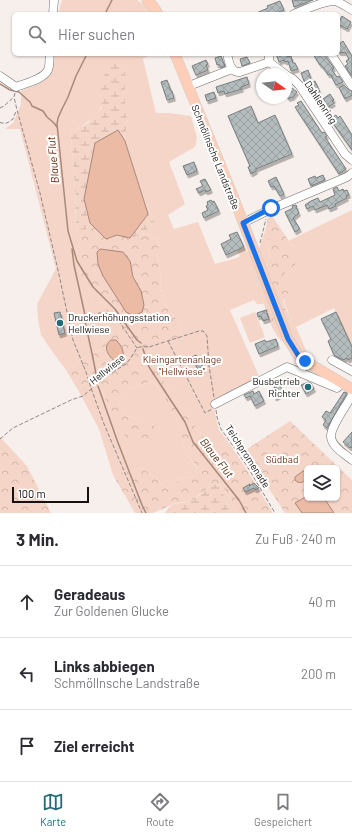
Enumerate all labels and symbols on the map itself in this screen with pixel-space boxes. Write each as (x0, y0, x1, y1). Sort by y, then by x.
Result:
north arrow (256, 68, 292, 104)
street label: Dahlienring (302, 78, 340, 126)
street label: Schmöllnsche Landstraße (189, 103, 243, 211)
water label: Blaue Flut (44, 136, 61, 184)
route start (262, 199, 280, 217)
place label: Druckerhöhungsstation Hellwiese (68, 311, 169, 335)
marker: Druckerhöhungsstation Hellwiese (55, 318, 65, 328)
street label: Hellwiese (87, 351, 127, 387)
route end (296, 352, 314, 370)
park label: Kleingartenanlage "Hellwiese" (143, 353, 221, 377)
place label: Busbetrieb Richter (252, 375, 300, 399)
marker: Busbetrieb Richter (303, 382, 313, 392)
street label: Teichpromenade (223, 422, 273, 490)
water label: Blaue Flut (198, 435, 237, 480)
park label: Südbad (266, 453, 298, 465)
scale bar (12, 485, 89, 504)

